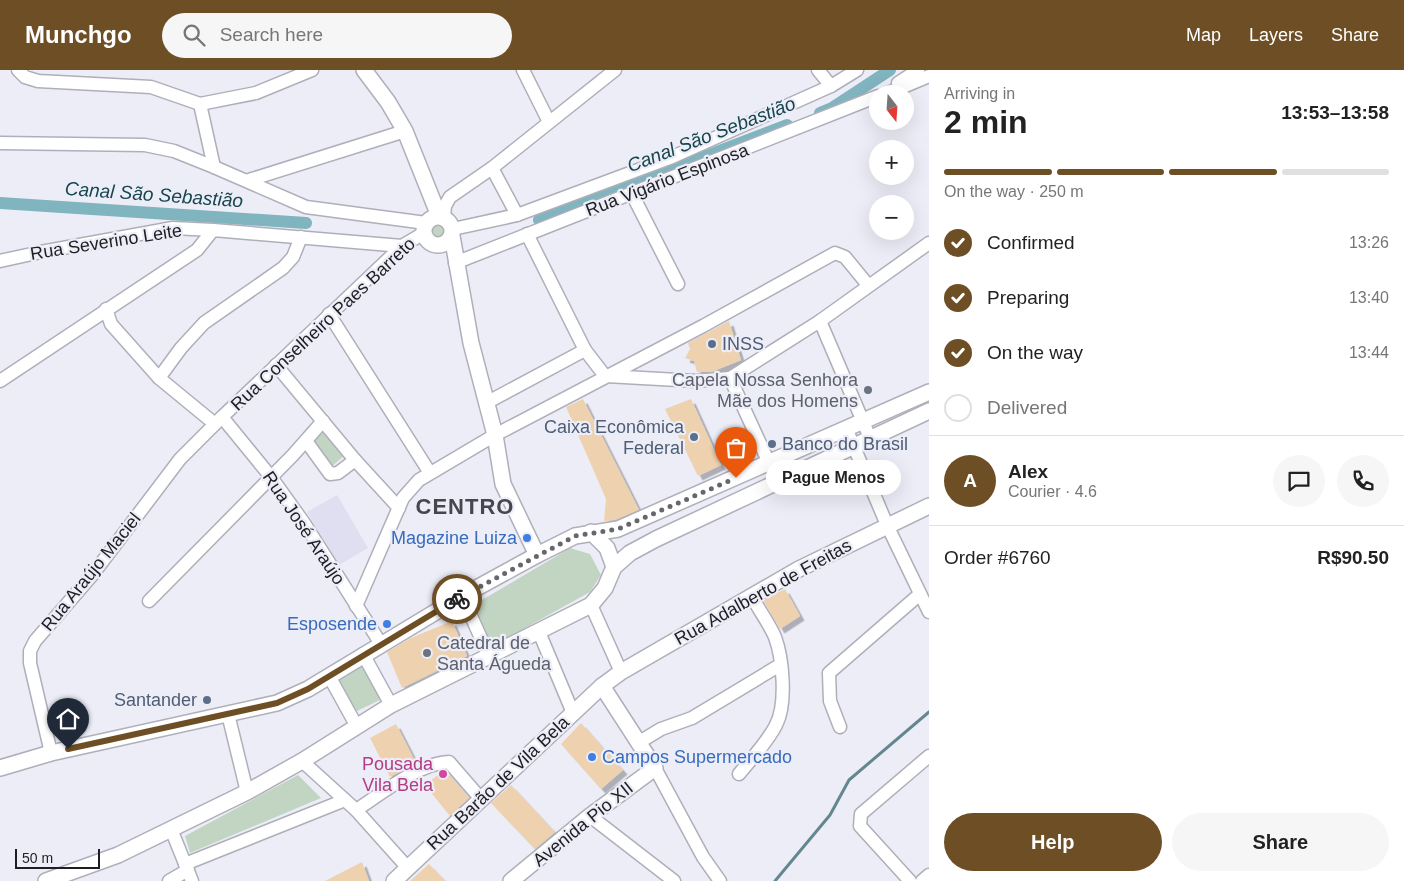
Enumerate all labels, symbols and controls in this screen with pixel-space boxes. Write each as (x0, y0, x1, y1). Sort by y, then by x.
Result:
search box (162, 13, 512, 58)
text: Munchgo (25, 21, 132, 48)
icon: search (180, 21, 208, 49)
text: Search here (220, 24, 323, 45)
text: Map (1186, 25, 1221, 45)
text: Layers (1249, 25, 1303, 45)
text: Share (1331, 25, 1379, 45)
north arrow (869, 85, 914, 130)
map controls (869, 85, 914, 240)
text: Arriving in (944, 85, 1015, 102)
water label: Canal São Sebastião (624, 93, 798, 176)
text: 13:53–13:58 (1281, 102, 1389, 123)
text: 2 min (944, 104, 1028, 140)
street label: Rua Vigário Espinosa (583, 139, 752, 220)
button: + (869, 140, 914, 185)
water label: Canal São Sebastião (64, 178, 244, 211)
text: On the way · 250 m (944, 183, 1084, 200)
button: − (869, 195, 914, 240)
street label: Rua Severino Leite (29, 220, 183, 264)
icon: check (944, 229, 972, 257)
text: Confirmed (987, 232, 1075, 253)
street label: Rua Conselheiro Paes Barreto (227, 233, 419, 415)
text: 13:26 (1349, 234, 1389, 251)
icon: check (944, 284, 972, 312)
text: Preparing (987, 287, 1069, 308)
text: 13:40 (1349, 289, 1389, 306)
place label: INSS (722, 334, 764, 354)
marker: INSS (706, 338, 718, 350)
icon: check (944, 339, 972, 367)
text: On the way (987, 342, 1083, 363)
text: 13:44 (1349, 344, 1389, 361)
place label: Capela Nossa Senhora Mãe dos Homens (672, 370, 859, 411)
marker: Capela Nossa Senhora Mãe dos Homens (862, 384, 874, 396)
text: Delivered (987, 397, 1067, 418)
place label: Caixa Econômica Federal (544, 417, 685, 458)
pin (715, 427, 757, 478)
marker: Caixa Econômica Federal (688, 431, 700, 443)
icon: bag (722, 434, 750, 462)
place label: Banco do Brasil (782, 434, 908, 454)
marker: Banco do Brasil (766, 438, 778, 450)
button: chat (1273, 455, 1325, 507)
button: phone (1337, 455, 1389, 507)
callout: Pague Menos (766, 460, 901, 496)
text: Alex (1008, 461, 1048, 482)
street label: Rua José Araújo (259, 468, 349, 588)
text: Pague Menos (782, 469, 885, 486)
text: A (963, 470, 977, 491)
text: Courier · 4.6 (1008, 483, 1097, 500)
district label: CENTRO (416, 494, 514, 519)
street label: Rua Araújo Maciel (37, 509, 145, 635)
place label: Magazine Luiza (391, 528, 518, 548)
marker: Magazine Luiza (521, 532, 533, 544)
street label: Rua Adalberto de Freitas (671, 535, 855, 649)
text: Order #6760 (944, 547, 1051, 568)
text: R$90.50 (1317, 547, 1389, 568)
courier (432, 574, 482, 624)
icon: bike (443, 585, 471, 613)
place label: Esposende (287, 614, 377, 634)
marker: Esposende (381, 618, 393, 630)
place label: Catedral de Santa Águeda (437, 633, 552, 674)
marker: Catedral de Santa Águeda (421, 647, 433, 659)
place label: Santander (114, 690, 197, 710)
marker: Santander (201, 694, 213, 706)
pin (47, 698, 89, 749)
icon: home (54, 705, 82, 733)
street label: Rua Barão de Vila Bela (423, 711, 574, 854)
place label: Campos Supermercado (602, 747, 792, 767)
marker: Campos Supermercado (586, 751, 598, 763)
place label: Pousada Vila Bela (362, 754, 434, 795)
marker: Pousada Vila Bela (437, 768, 449, 780)
street label: Avenida Pio XII (529, 778, 637, 870)
button: Help (944, 813, 1162, 871)
button: Share (1172, 813, 1389, 871)
scale bar (15, 846, 100, 869)
text: 50 m (22, 850, 53, 866)

